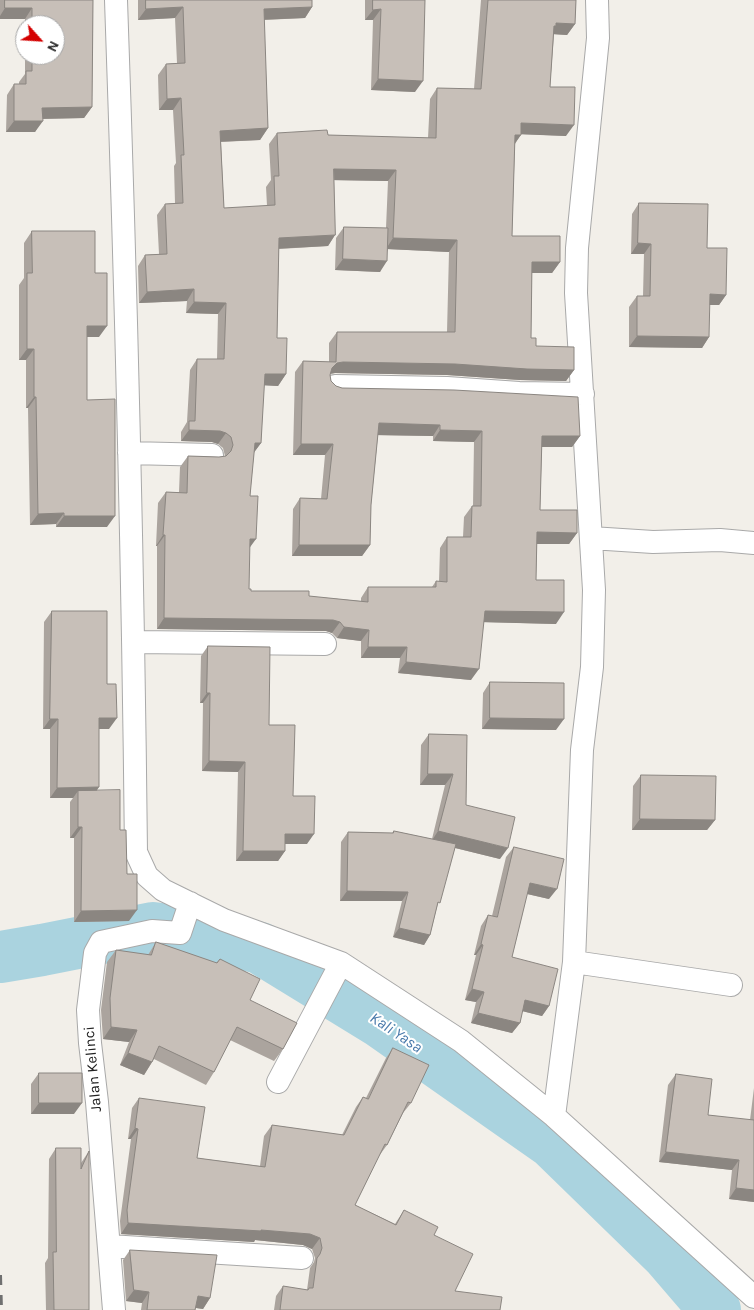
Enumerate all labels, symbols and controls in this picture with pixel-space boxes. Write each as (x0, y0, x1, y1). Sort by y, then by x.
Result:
north arrow (15, 15, 65, 65)
text: N (43, 38, 63, 55)
water label: Kali Yasa (366, 1008, 426, 1058)
street label: Jalan Kelinci (80, 1025, 106, 1113)

